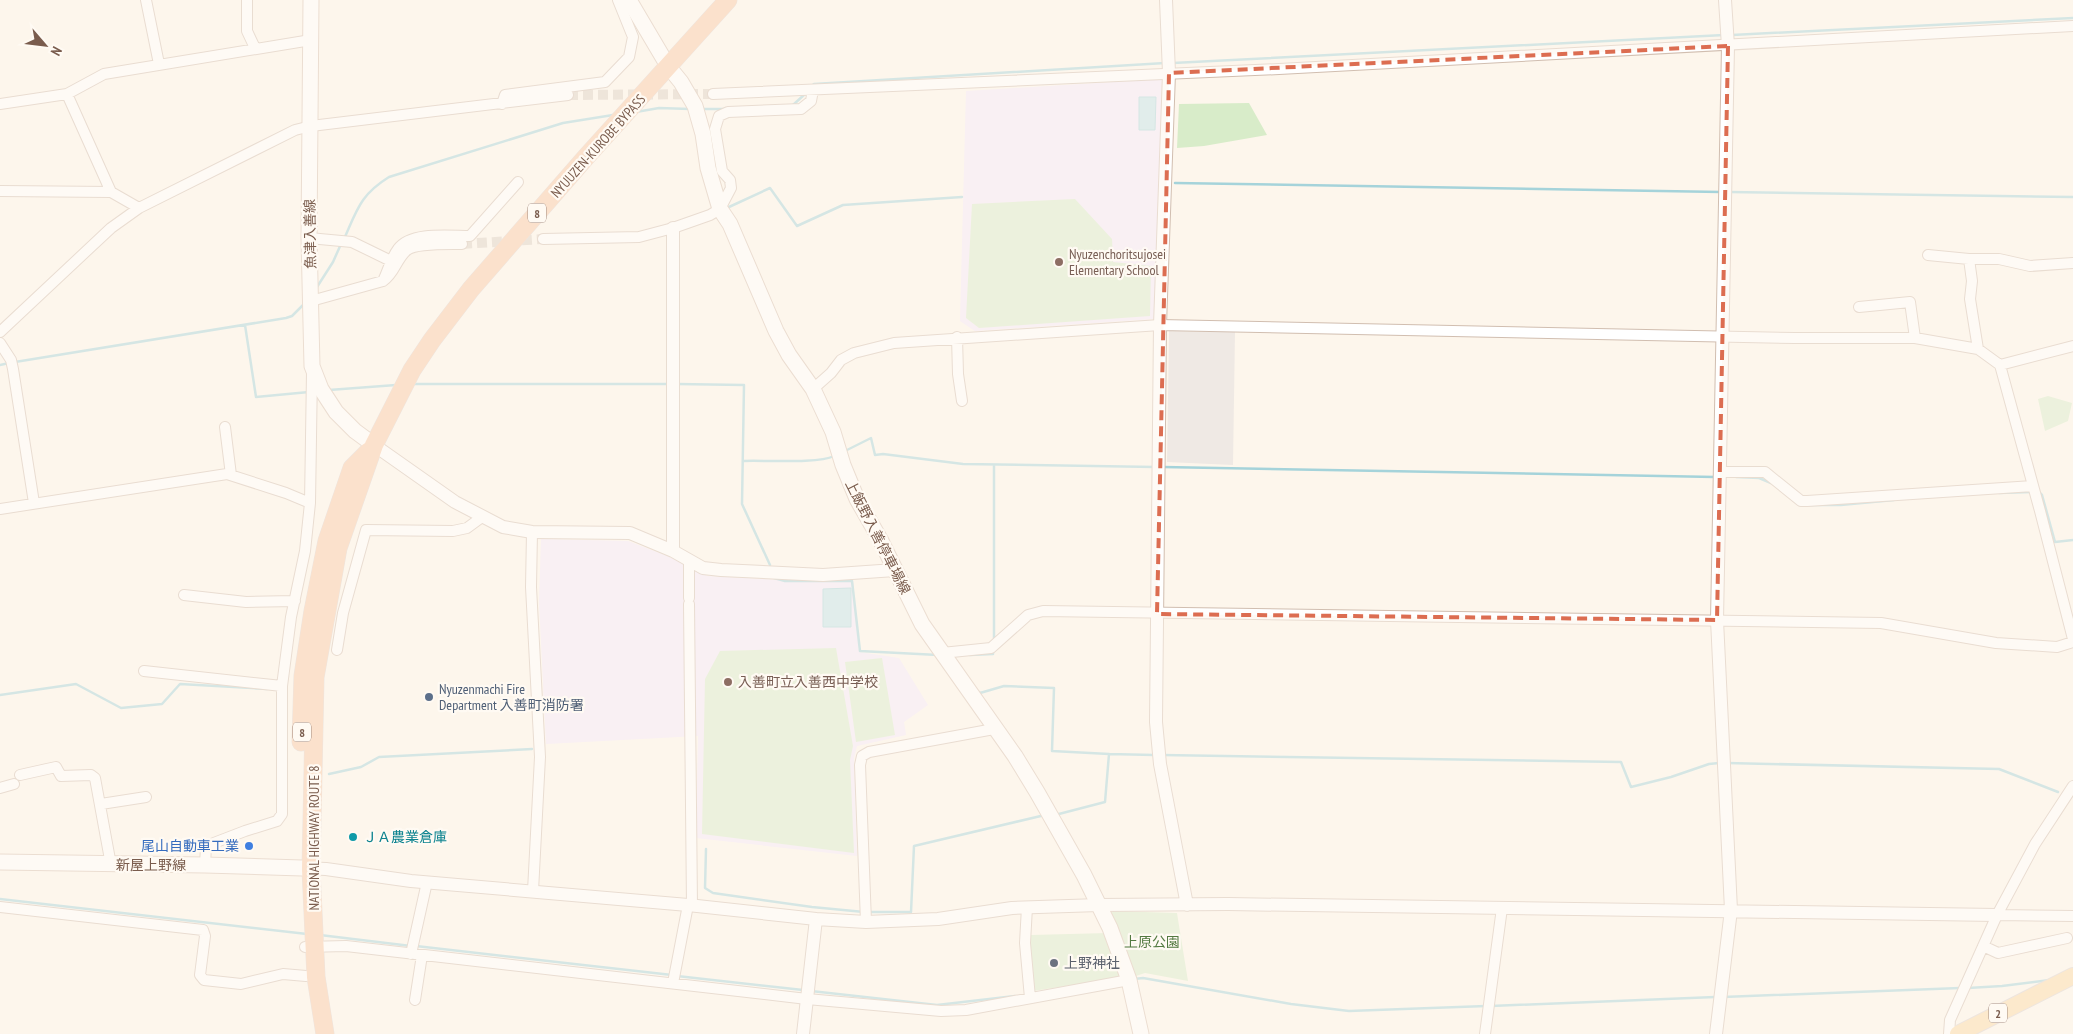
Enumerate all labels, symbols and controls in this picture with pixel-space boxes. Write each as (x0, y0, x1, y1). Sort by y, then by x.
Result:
north arrow (20, 20, 70, 70)
text: N (47, 44, 66, 59)
street label: NYUUZEN-KUROBE BYPASS (547, 90, 649, 202)
street label: 魚津入善線 (300, 199, 320, 269)
road number: 8 (528, 204, 546, 222)
place label: Nyuzenchoritsujosei Elementary School (1069, 245, 1166, 279)
marker: Nyuzenchoritsujosei Elementary School (1053, 256, 1065, 268)
street label: 上飯野入善停車場線 (841, 477, 915, 597)
place label: 入善町立入善西中学校 (738, 673, 878, 691)
marker: 入善町立入善西中学校 (722, 676, 734, 688)
place label: Nyuzenmachi Fire Department 入善町消防署 (439, 680, 584, 714)
marker: Nyuzenmachi Fire Department 入善町消防署 (423, 691, 435, 703)
road number: 8 (293, 722, 311, 742)
street label: NATIONAL HIGHWAY ROUTE 8 (305, 766, 323, 910)
place label: ＪＡ農業倉庫 (363, 828, 447, 846)
marker: ＪＡ農業倉庫 (347, 831, 359, 843)
place label: 尾山自動車工業 (141, 837, 239, 855)
marker: 尾山自動車工業 (243, 840, 255, 852)
street label: 新屋上野線 (116, 856, 186, 874)
park label: 上原公園 (1124, 933, 1180, 951)
place label: 上野神社 (1064, 954, 1120, 972)
marker: 上野神社 (1048, 957, 1060, 969)
road number: 2 (1989, 1004, 2007, 1022)

